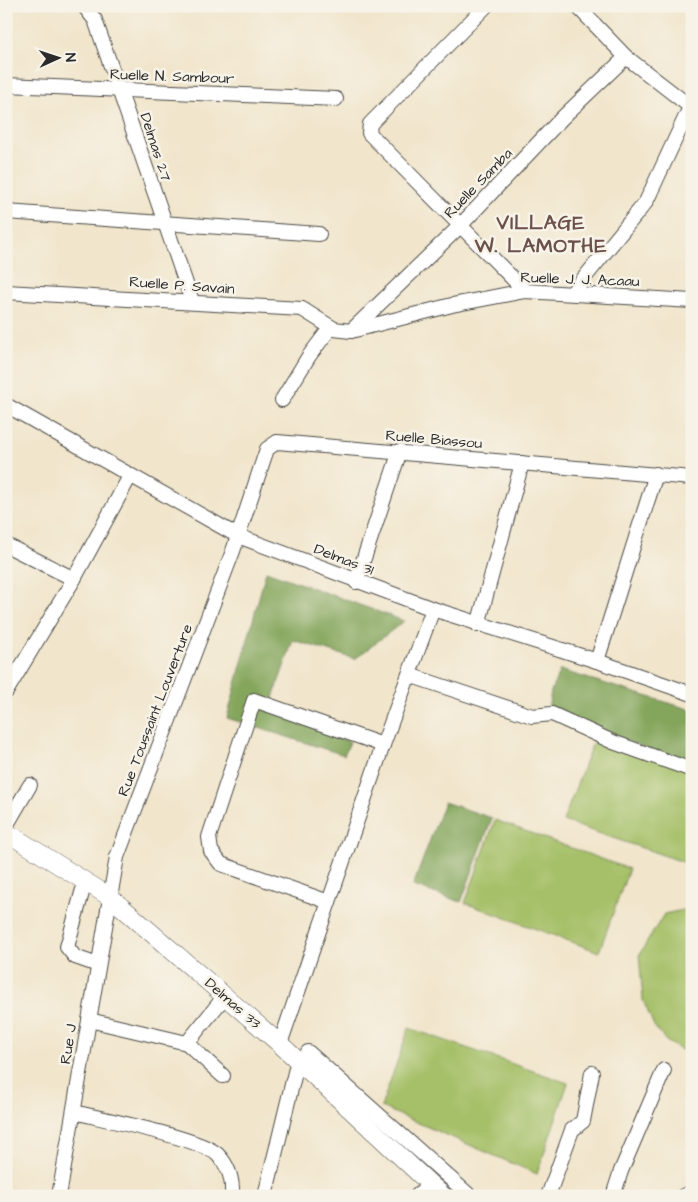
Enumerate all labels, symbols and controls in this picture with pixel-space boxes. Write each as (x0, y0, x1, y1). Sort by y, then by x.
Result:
north arrow (32, 32, 82, 82)
text: N (60, 52, 80, 62)
street label: Ruelle N. Sambour (109, 64, 235, 89)
street label: Delmas 27 (135, 110, 176, 184)
street label: Ruelle Samba (439, 143, 518, 223)
district label: VILLAGE W. LAMOTHE (474, 209, 607, 260)
street label: Ruelle J. J. Acaau (520, 267, 640, 292)
street label: Ruelle P. Savain (129, 271, 236, 300)
street label: Ruelle Biassou (385, 425, 484, 454)
street label: Delmas 31 (311, 538, 377, 581)
street label: Rue Toussaint Louverture (113, 621, 198, 799)
street label: Delmas 33 (200, 973, 266, 1034)
street label: Rue J (55, 1022, 82, 1066)

